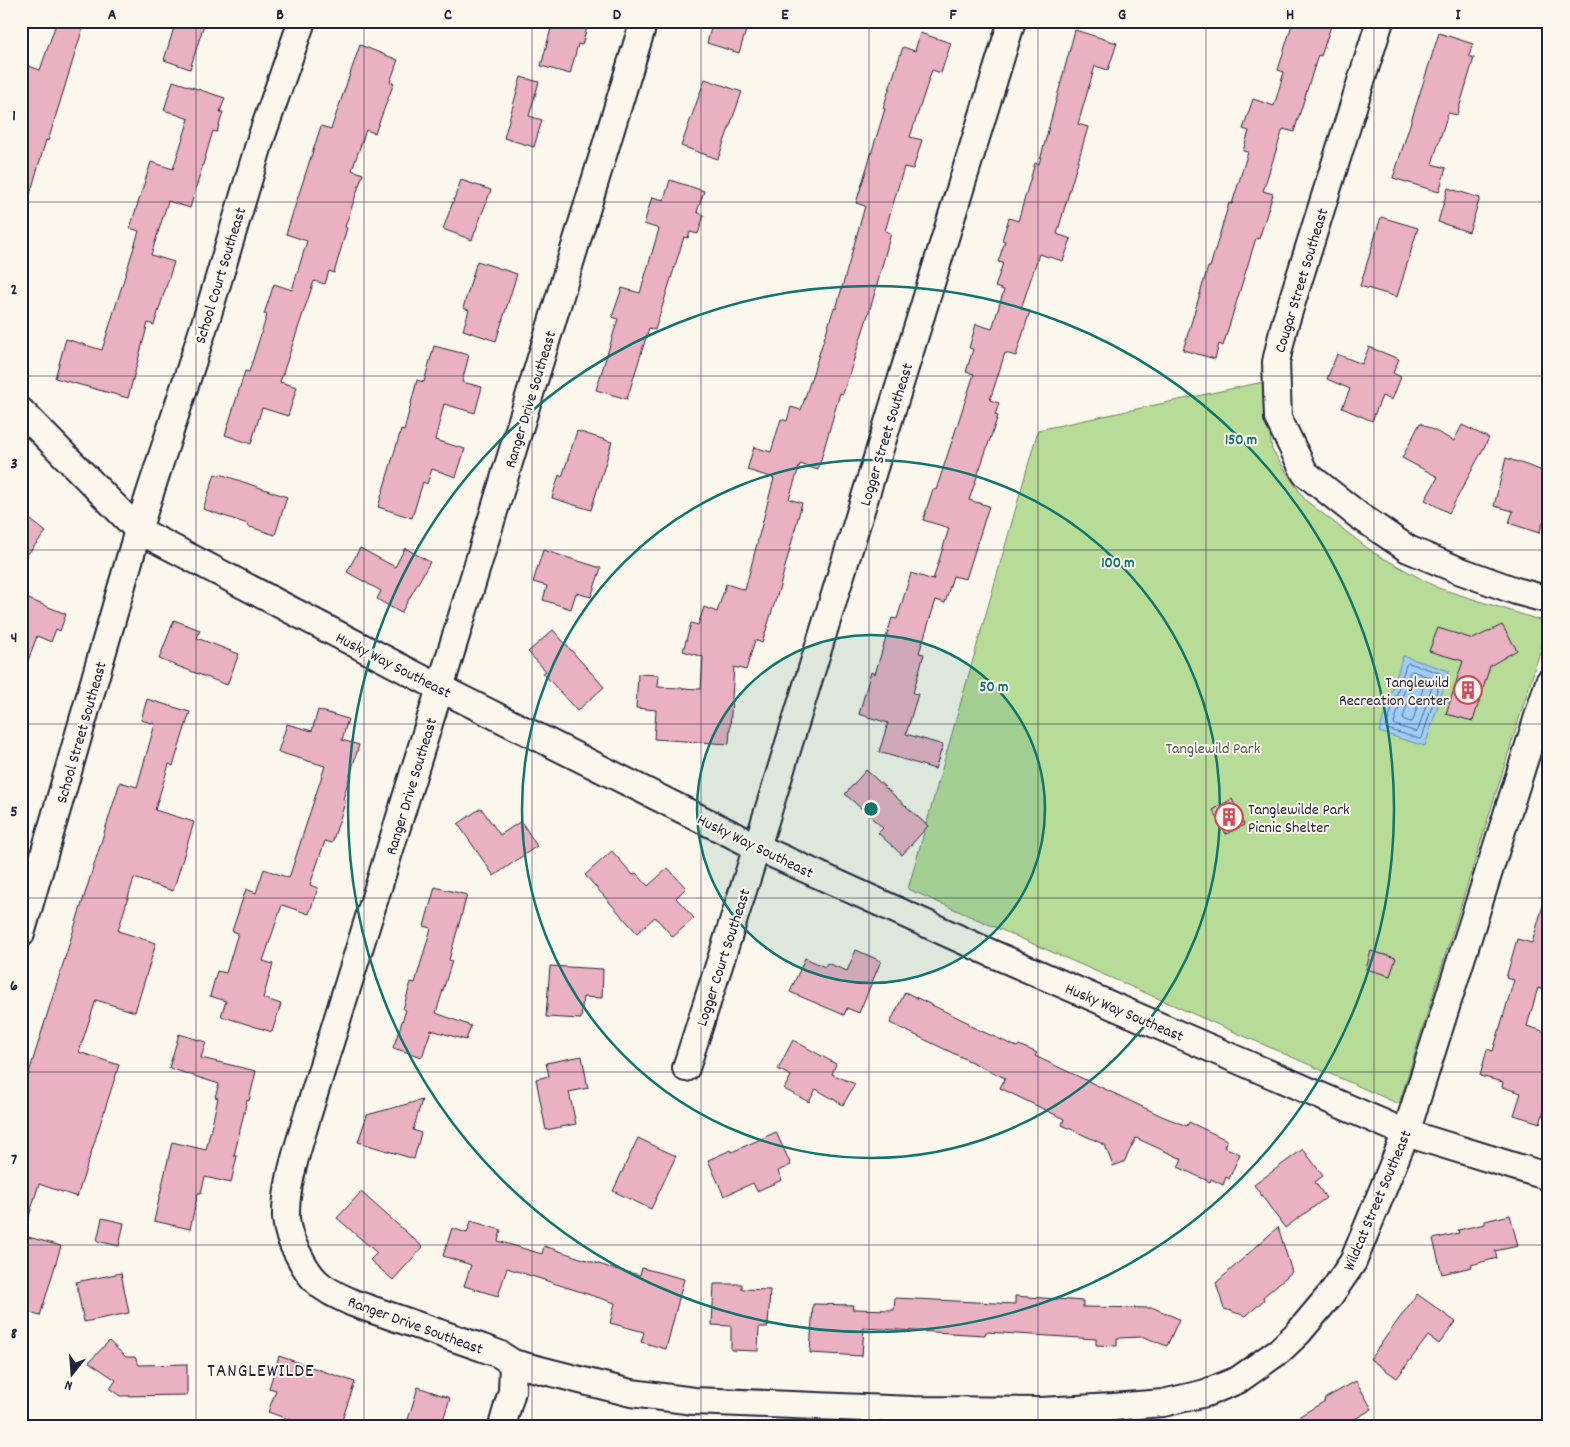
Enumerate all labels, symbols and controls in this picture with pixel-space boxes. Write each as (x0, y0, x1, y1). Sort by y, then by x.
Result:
text: A (108, 4, 117, 27)
text: B (276, 4, 284, 27)
text: C (444, 4, 452, 27)
text: D (613, 4, 622, 27)
text: E (781, 4, 789, 27)
text: F (949, 4, 957, 27)
text: G (1118, 4, 1126, 27)
text: H (1286, 4, 1294, 27)
text: I (1456, 4, 1462, 27)
text: 1 (12, 105, 16, 128)
street label: School Court Southeast (190, 205, 253, 347)
street label: Cougar Street Southeast (1269, 206, 1335, 356)
text: 2 (11, 279, 18, 302)
street label: Ranger Drive Southeast (500, 328, 563, 471)
street label: Logger Street Southeast (855, 360, 920, 509)
text: 150 m (1225, 430, 1257, 452)
text: 3 (10, 453, 18, 476)
text: 100 m (1101, 553, 1135, 575)
text: 4 (11, 627, 17, 650)
street label: Husky Way Southeast (331, 627, 455, 705)
street label: School Street Southeast (51, 659, 114, 806)
place label: Tanglewild Recreation Center (1339, 672, 1449, 713)
building icon: Tanglewild Recreation Center (1453, 675, 1483, 705)
text: 50 m (980, 677, 1008, 699)
street label: Ranger Drive Southeast (381, 715, 444, 858)
park label: Tanglewild Park (1166, 738, 1260, 761)
place label: Tanglewilde Park Picnic Shelter (1248, 799, 1350, 840)
centre of rings (862, 800, 880, 818)
text: 5 (10, 801, 18, 824)
building icon: Tanglewilde Park Picnic Shelter (1214, 802, 1244, 832)
street label: Husky Way Southeast (693, 809, 817, 885)
street label: Logger Court Southeast (691, 886, 757, 1029)
text: 6 (10, 975, 18, 998)
street label: Husky Way Southeast (1061, 978, 1187, 1049)
street label: Wildcat Street Southeast (1338, 1127, 1418, 1275)
text: 7 (11, 1149, 17, 1172)
street label: Ranger Drive Southeast (344, 1291, 486, 1362)
text: 8 (11, 1323, 18, 1346)
north arrow (48, 1350, 98, 1400)
district label: TANGLEWILDE (207, 1359, 315, 1386)
text: N (62, 1374, 75, 1395)

